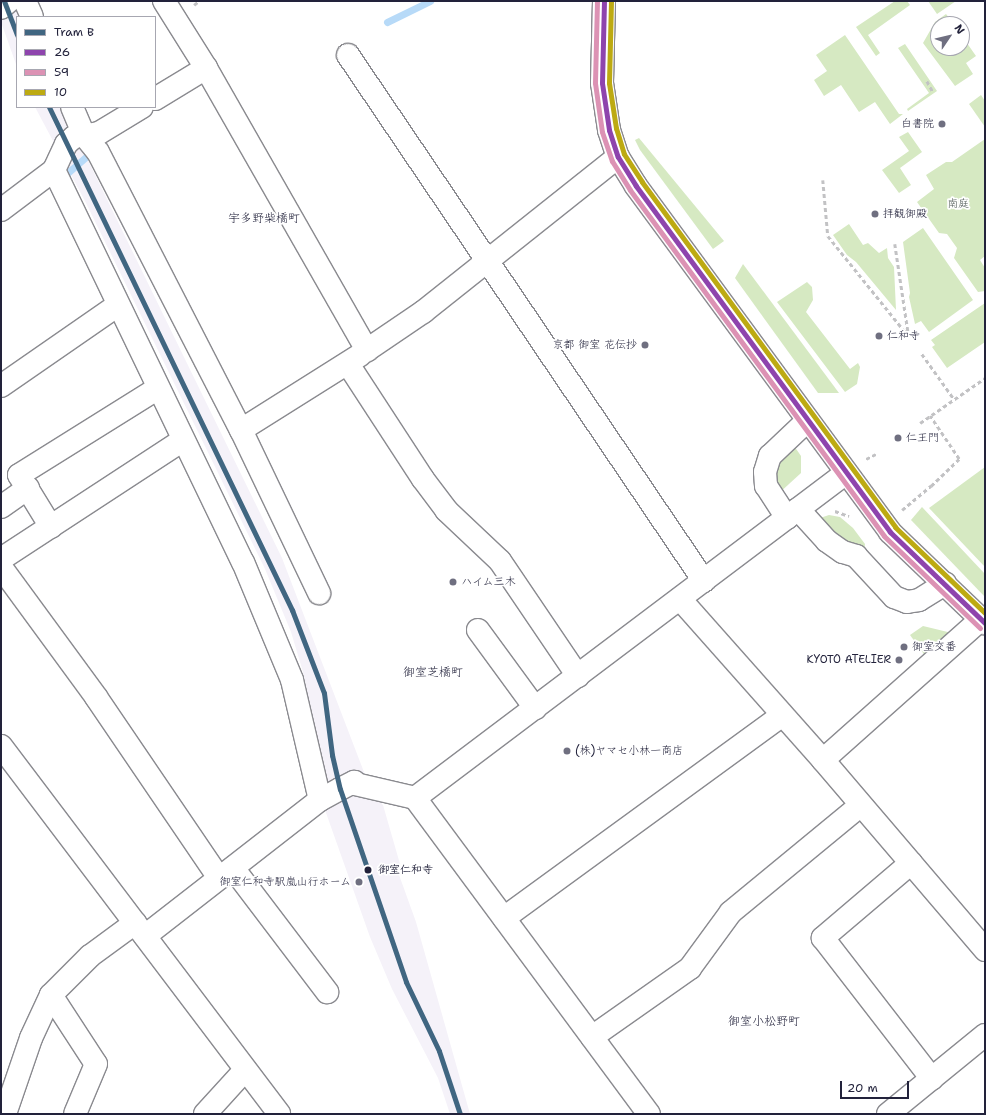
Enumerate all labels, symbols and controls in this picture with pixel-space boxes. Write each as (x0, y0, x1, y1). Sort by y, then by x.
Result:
legend (16, 16, 156, 108)
north arrow (930, 16, 970, 56)
text: N (951, 22, 968, 37)
text: Tram B (54, 24, 94, 40)
text: 26 (54, 44, 70, 60)
text: 59 (54, 64, 69, 80)
text: 10 (54, 84, 67, 100)
place label: 白書院 (901, 117, 934, 131)
marker: 白書院 (937, 119, 947, 129)
park label: 南庭 (947, 197, 969, 211)
place label: 拝観御殿 (883, 207, 927, 221)
marker: 拝観御殿 (870, 209, 880, 219)
district label: 宇多野柴橋町 (228, 212, 300, 226)
place label: 仁和寺 (887, 329, 920, 343)
marker: 仁和寺 (874, 331, 884, 341)
place label: 京都 御室 花伝抄 (552, 338, 637, 352)
marker: 京都 御室 花伝抄 (640, 340, 650, 350)
place label: 仁王門 (906, 431, 939, 445)
marker: 仁王門 (893, 433, 903, 443)
place label: ハイム三木 (461, 575, 516, 589)
marker: ハイム三木 (448, 577, 458, 587)
place label: 御室交番 (912, 640, 956, 654)
marker: 御室交番 (899, 642, 909, 652)
place label: KYOTO ATELIER (806, 653, 891, 667)
marker: KYOTO ATELIER (894, 655, 904, 665)
district label: 御室芝橋町 (403, 666, 463, 680)
place label: (株)ヤマセ小林一商店 (575, 744, 683, 758)
marker: (株)ヤマセ小林一商店 (562, 746, 572, 756)
marker: 御室仁和寺 (361, 863, 375, 877)
place label: 御室仁和寺 (378, 863, 433, 877)
place label: 御室仁和寺駅嵐山行ホーム (219, 875, 351, 889)
marker: 御室仁和寺駅嵐山行ホーム (354, 877, 364, 887)
district label: 御室小松野町 (728, 1015, 800, 1029)
scale bar (842, 1073, 911, 1099)
text: 20 m (847, 1080, 878, 1096)

